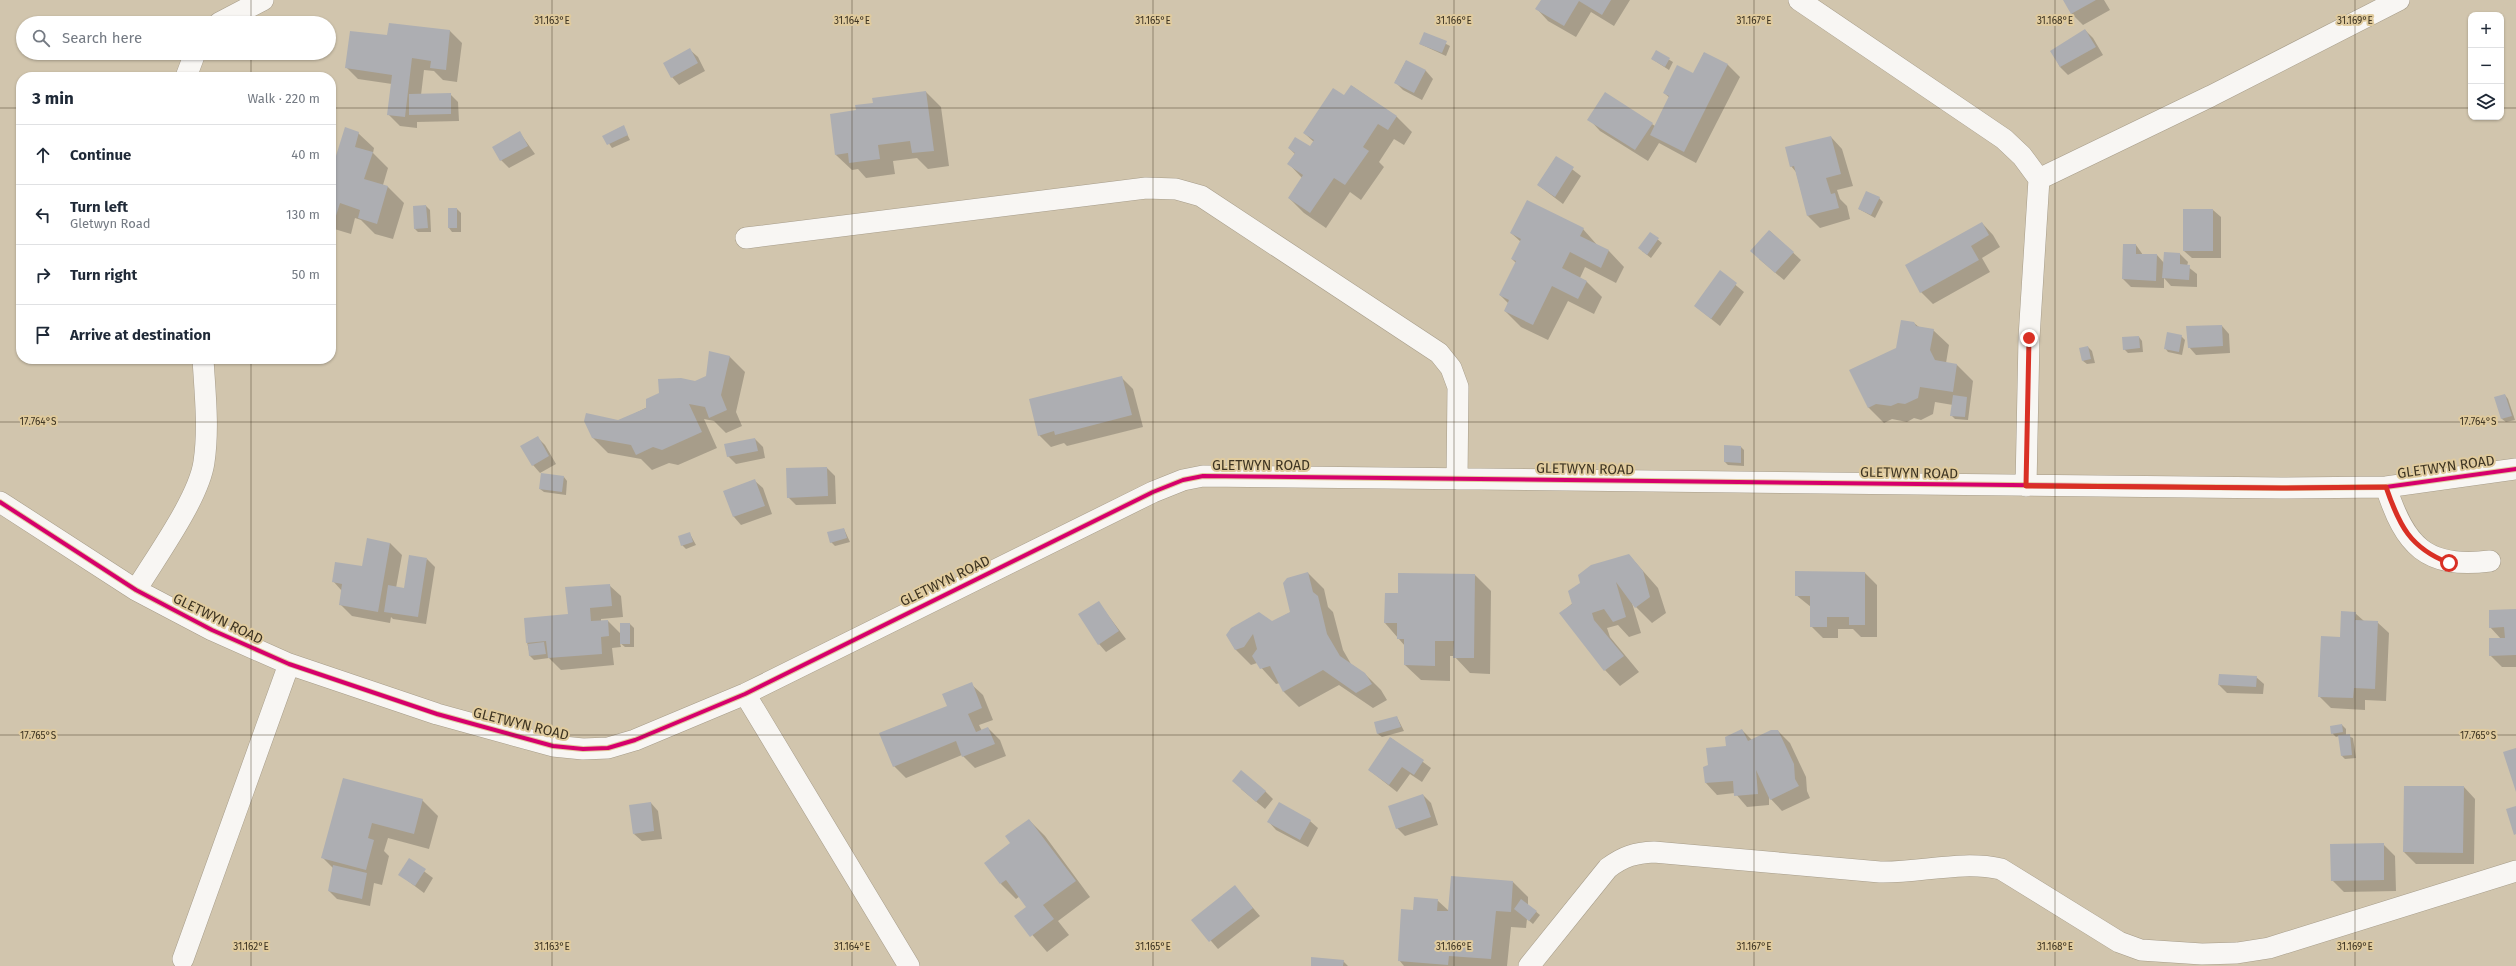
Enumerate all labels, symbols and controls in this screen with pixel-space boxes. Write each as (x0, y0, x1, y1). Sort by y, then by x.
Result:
map controls (2468, 12, 2504, 120)
button: + (2468, 12, 2504, 48)
text: 31.163°E (534, 15, 570, 27)
text: 31.164°E (834, 15, 870, 27)
text: 31.165°E (1135, 15, 1171, 27)
text: 31.166°E (1436, 15, 1472, 27)
text: 31.167°E (1737, 15, 1772, 27)
text: 31.168°E (2037, 15, 2073, 27)
text: 31.169°E (2337, 15, 2373, 27)
search box (16, 16, 336, 60)
icon: search (30, 27, 52, 49)
text: Search here (62, 29, 142, 47)
button: − (2468, 48, 2504, 84)
button: layers (2468, 84, 2504, 120)
text: 3 min (32, 88, 74, 109)
text: Walk · 220 m (248, 91, 320, 106)
icon: ahead (32, 144, 54, 166)
text: Continue (70, 146, 131, 164)
text: 40 m (291, 147, 320, 162)
text: Turn left (70, 198, 128, 216)
icon: left (32, 204, 54, 226)
text: 130 m (286, 207, 320, 222)
text: Gletwyn Road (70, 216, 150, 231)
icon: right (32, 264, 54, 286)
text: Turn right (70, 266, 137, 284)
text: 50 m (292, 267, 320, 282)
icon: arrive (32, 324, 54, 346)
text: Arrive at destination (70, 326, 211, 344)
route end (2020, 329, 2038, 347)
text: 17.764°S (20, 416, 57, 428)
text: 17.764°S (2460, 416, 2497, 428)
street label: GLETWYN ROAD (2396, 452, 2496, 482)
street label: GLETWYN ROAD (1212, 457, 1310, 474)
street label: GLETWYN ROAD (1536, 460, 1634, 478)
street label: GLETWYN ROAD (1860, 464, 1958, 482)
street label: GLETWYN ROAD (897, 552, 993, 610)
route start (2440, 554, 2458, 572)
street label: GLETWYN ROAD (170, 590, 266, 648)
street label: GLETWYN ROAD (471, 704, 571, 744)
text: 17.765°S (20, 730, 57, 742)
text: 17.765°S (2460, 730, 2497, 742)
text: 31.162°E (233, 941, 269, 953)
text: 31.163°E (534, 941, 570, 953)
text: 31.164°E (834, 941, 870, 953)
text: 31.165°E (1135, 941, 1171, 953)
text: 31.166°E (1436, 941, 1472, 953)
text: 31.167°E (1737, 941, 1772, 953)
text: 31.168°E (2037, 941, 2073, 953)
text: 31.169°E (2337, 941, 2373, 953)

